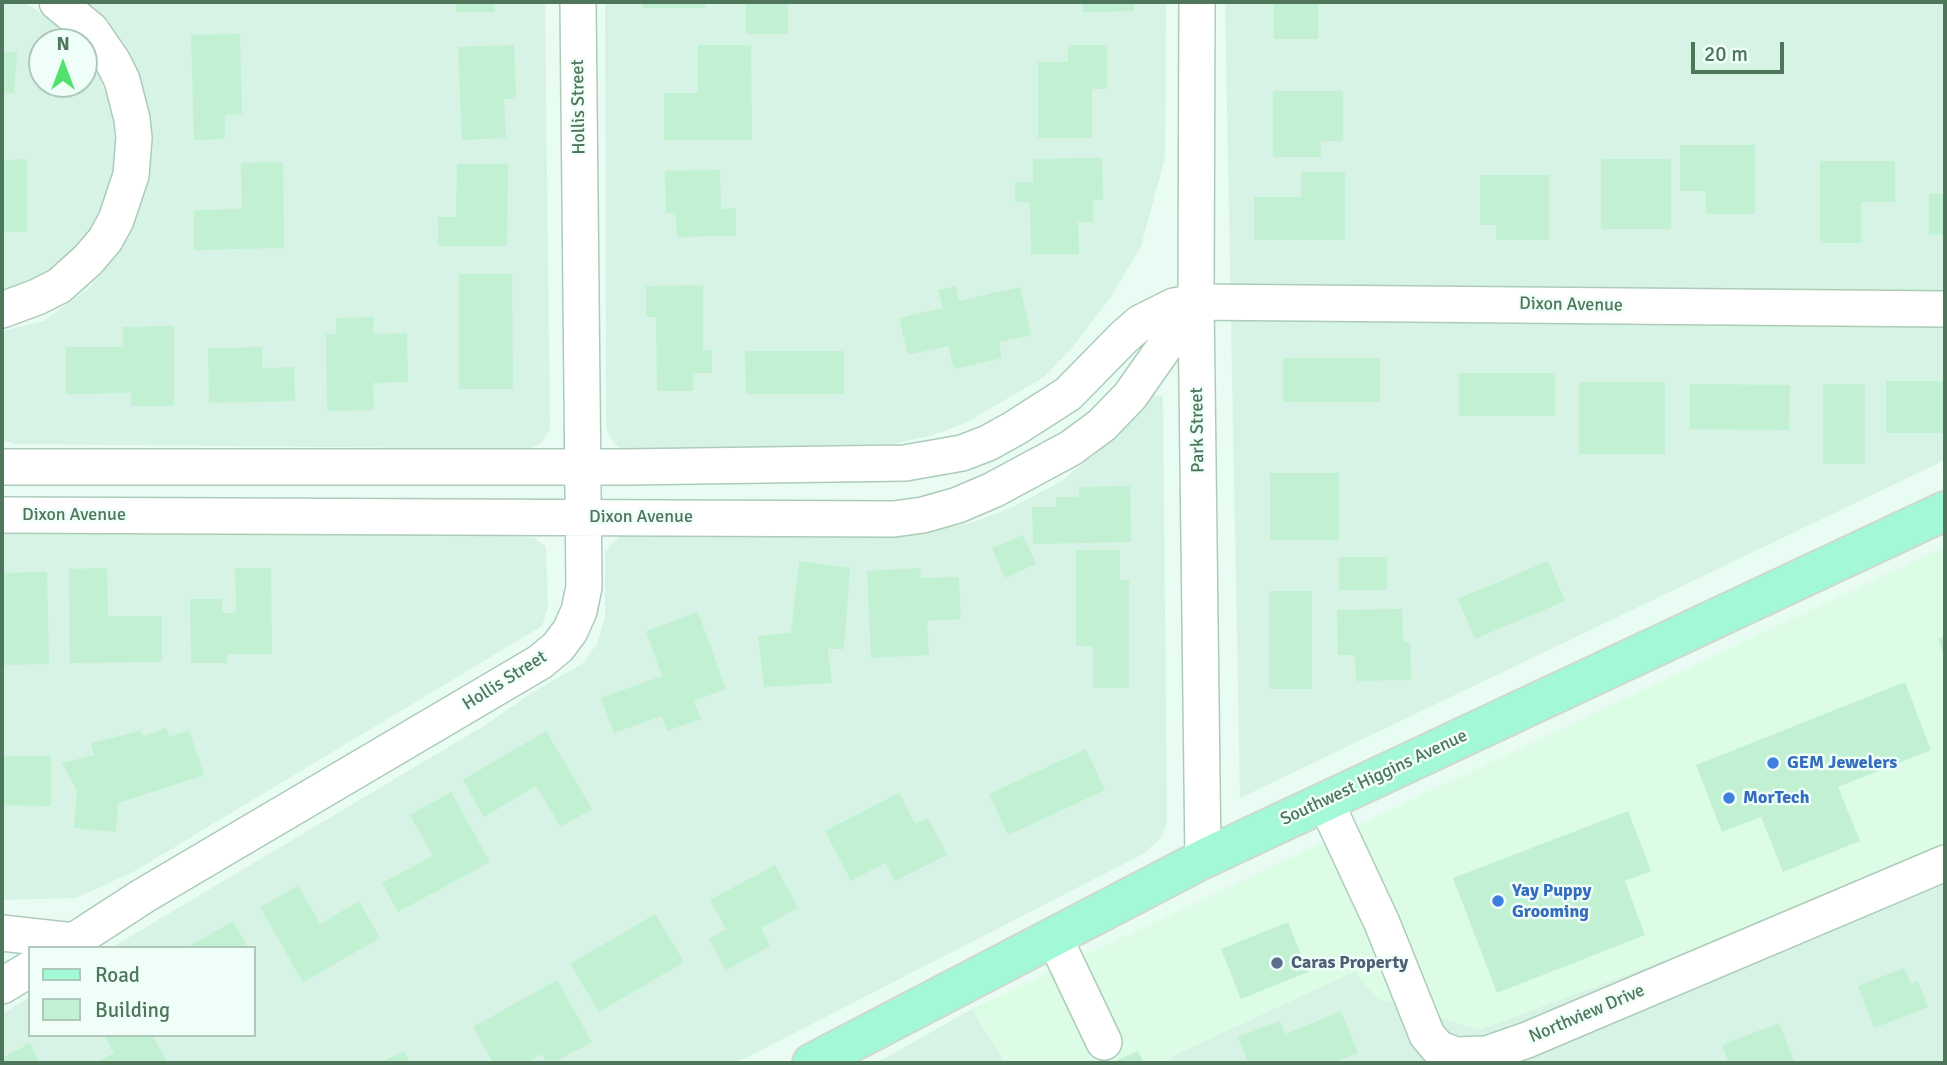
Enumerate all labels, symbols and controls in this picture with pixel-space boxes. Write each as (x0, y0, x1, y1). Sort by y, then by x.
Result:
north arrow (28, 28, 98, 98)
scale bar (1695, 28, 1788, 72)
text: N (56, 32, 70, 56)
text: 20 m (1704, 41, 1748, 67)
street label: Hollis Street (567, 59, 591, 155)
street label: Dixon Avenue (1519, 293, 1623, 317)
street label: Park Street (1186, 387, 1210, 473)
street label: Dixon Avenue (22, 504, 126, 526)
street label: Dixon Avenue (589, 506, 693, 528)
street label: Hollis Street (459, 647, 551, 715)
street label: Southwest Higgins Avenue (1277, 725, 1471, 831)
place label: GEM Jewelers (1787, 752, 1897, 774)
marker: GEM Jewelers (1765, 755, 1781, 771)
place label: MorTech (1743, 787, 1809, 809)
marker: MorTech (1721, 790, 1737, 806)
place label: Yay Puppy Grooming (1512, 880, 1591, 922)
marker: Yay Puppy Grooming (1490, 893, 1506, 909)
legend (28, 946, 256, 1037)
place label: Caras Property (1291, 952, 1408, 974)
marker: Caras Property (1269, 955, 1285, 971)
text: Road (95, 962, 140, 988)
street label: Northview Drive (1526, 980, 1648, 1048)
text: Building (95, 997, 170, 1023)

